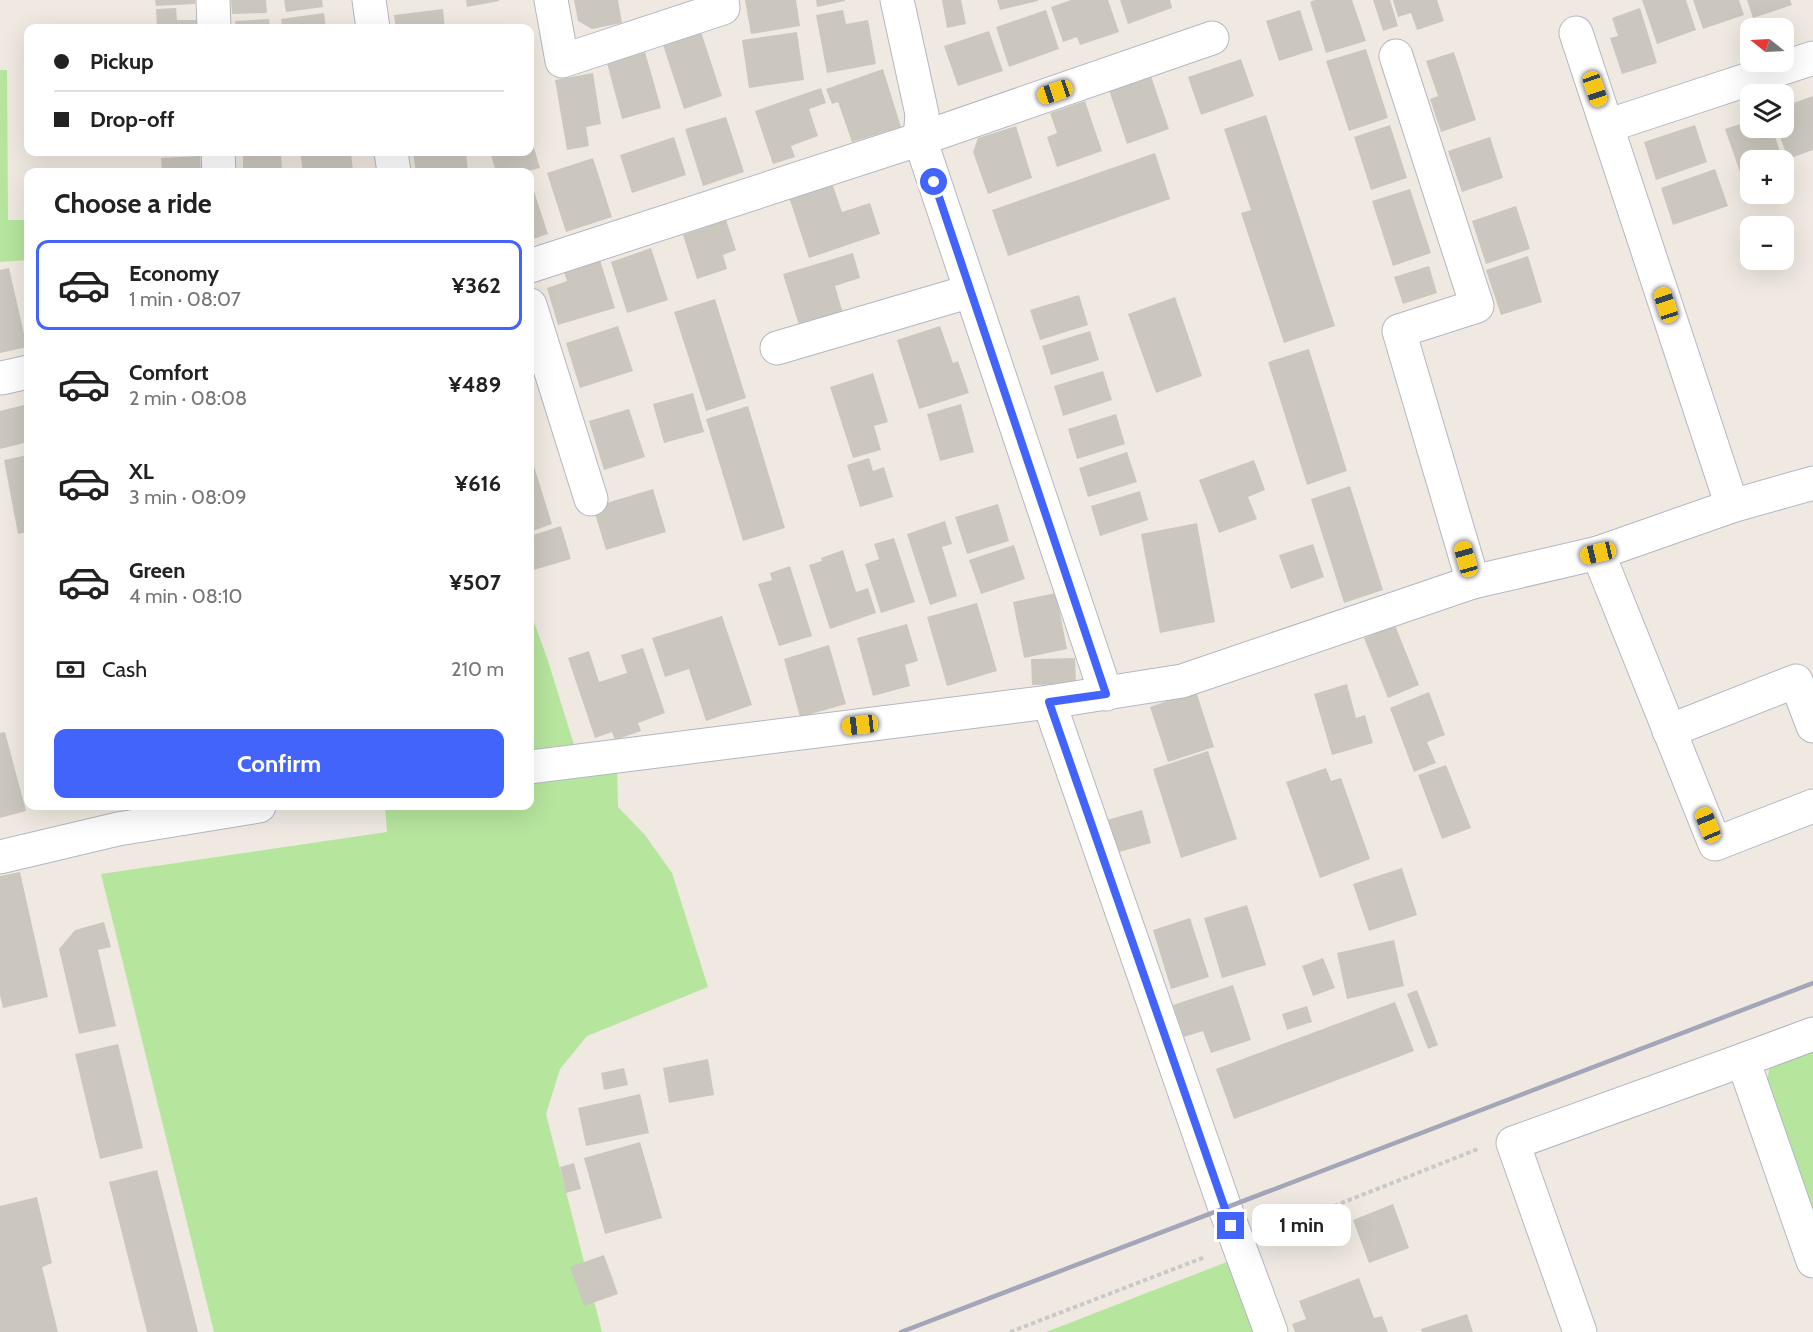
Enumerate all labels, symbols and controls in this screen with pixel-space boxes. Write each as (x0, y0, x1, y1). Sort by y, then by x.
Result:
north arrow (1740, 18, 1794, 72)
map controls (1740, 18, 1794, 270)
text: Pickup (90, 48, 154, 75)
car (1581, 69, 1609, 109)
car (1035, 78, 1075, 106)
button: layers (1740, 84, 1794, 138)
text: Drop-off (90, 106, 174, 133)
button: + (1740, 150, 1794, 204)
route start (920, 168, 947, 195)
text: Choose a ride (54, 187, 212, 220)
button: − (1740, 216, 1794, 270)
icon: car (57, 258, 111, 312)
text: Economy (129, 260, 219, 287)
text: ¥362 (452, 272, 501, 299)
car (1652, 285, 1680, 325)
text: 1 min · 08:07 (129, 287, 241, 311)
icon: car (57, 357, 111, 411)
text: Comfort (129, 359, 208, 386)
text: ¥489 (448, 371, 501, 398)
text: 2 min · 08:08 (129, 386, 247, 410)
icon: car (57, 456, 111, 510)
text: XL (129, 458, 154, 485)
text: ¥616 (455, 470, 501, 497)
text: 3 min · 08:09 (129, 485, 247, 509)
car (1452, 539, 1480, 579)
car (1578, 540, 1618, 566)
icon: car (57, 555, 111, 609)
text: Green (129, 557, 185, 584)
text: ¥507 (449, 569, 501, 596)
text: 4 min · 08:10 (129, 584, 243, 608)
icon: cash (54, 653, 87, 686)
text: Cash (102, 656, 147, 683)
text: 210 m (451, 657, 504, 681)
car (841, 714, 879, 736)
button: Confirm (54, 729, 504, 798)
car (1693, 805, 1723, 845)
callout: 1 min (1252, 1205, 1351, 1247)
route end (1217, 1212, 1244, 1239)
text: 1 min (1279, 1213, 1324, 1237)

